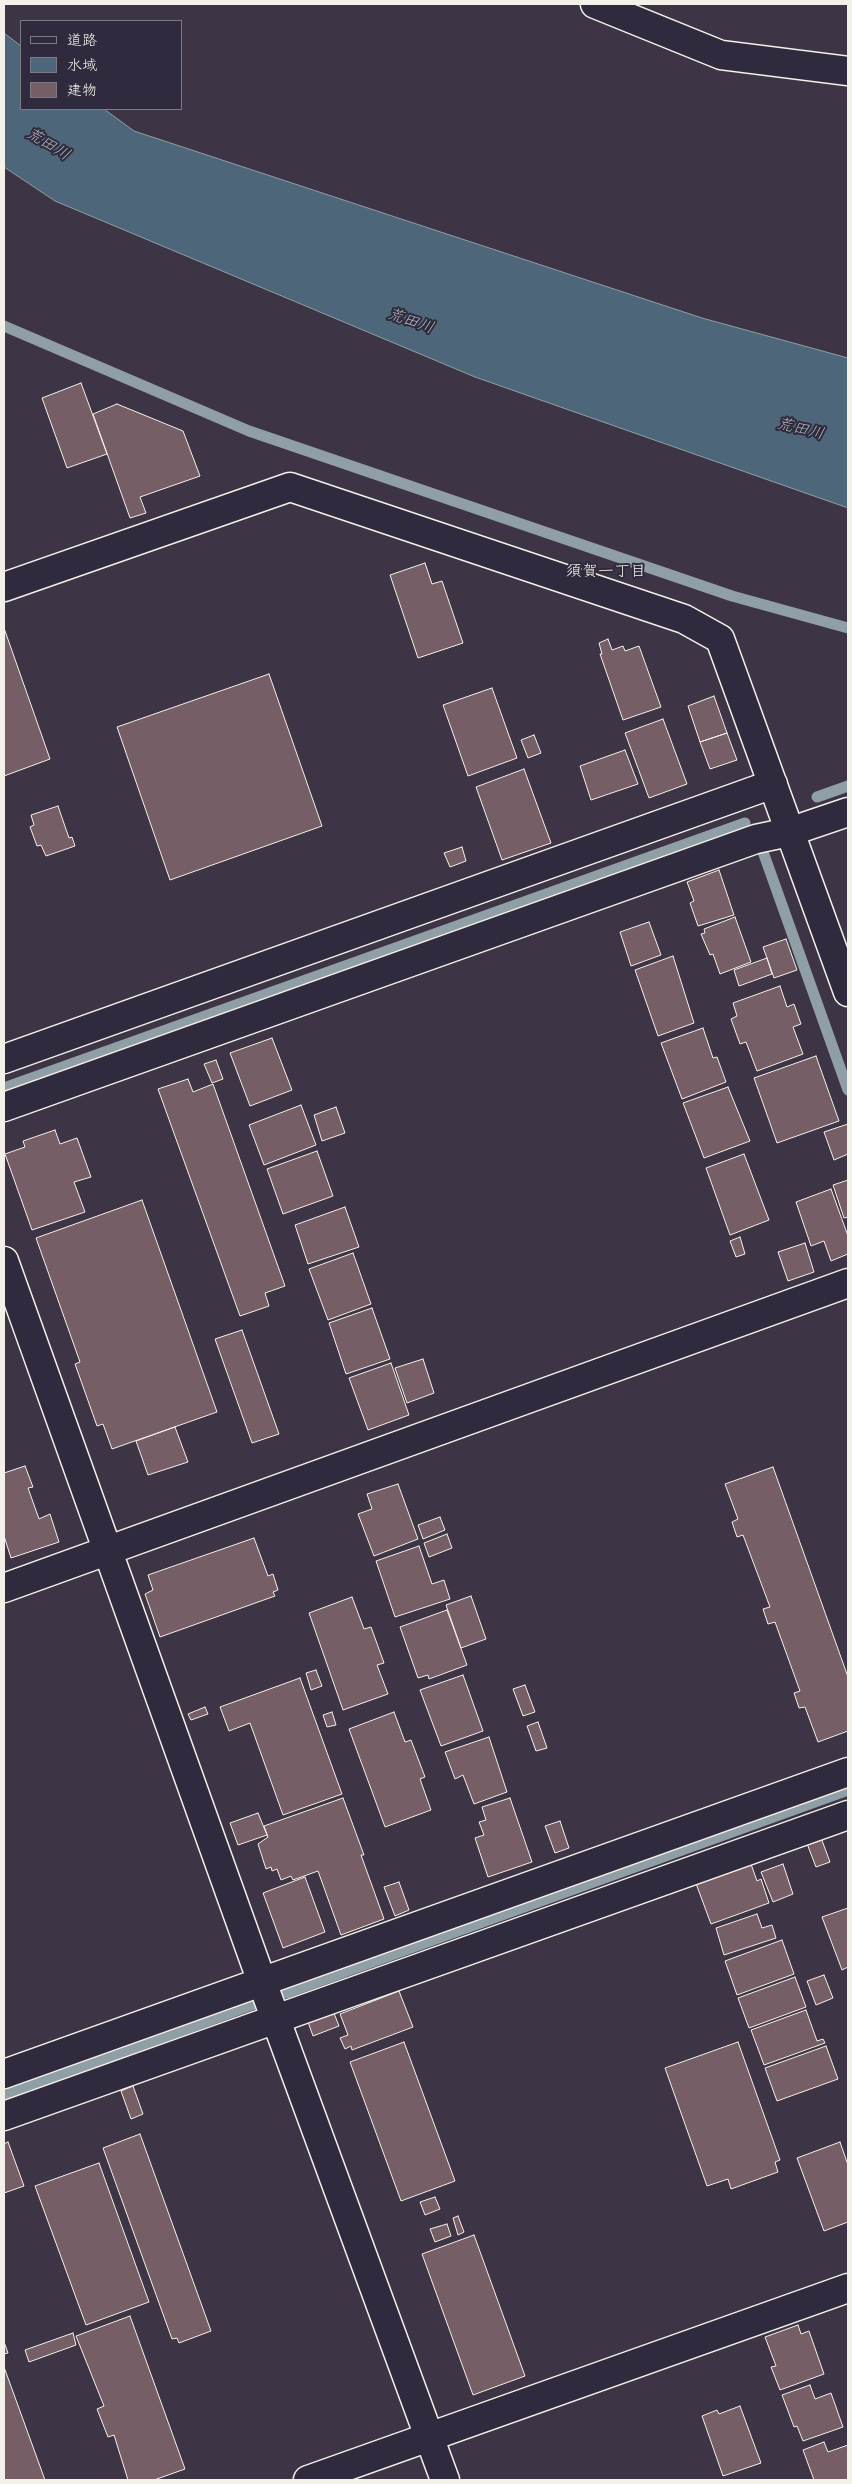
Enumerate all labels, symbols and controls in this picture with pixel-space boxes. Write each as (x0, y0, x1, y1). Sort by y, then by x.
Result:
legend (20, 20, 182, 110)
text: 道路 (67, 33, 97, 51)
text: 水域 (67, 58, 97, 76)
text: 建物 (67, 83, 97, 101)
water label: 荒田川 (21, 125, 73, 167)
water label: 荒田川 (384, 306, 436, 340)
water label: 荒田川 (774, 416, 826, 446)
district label: 須賀一丁目 (566, 564, 646, 584)

